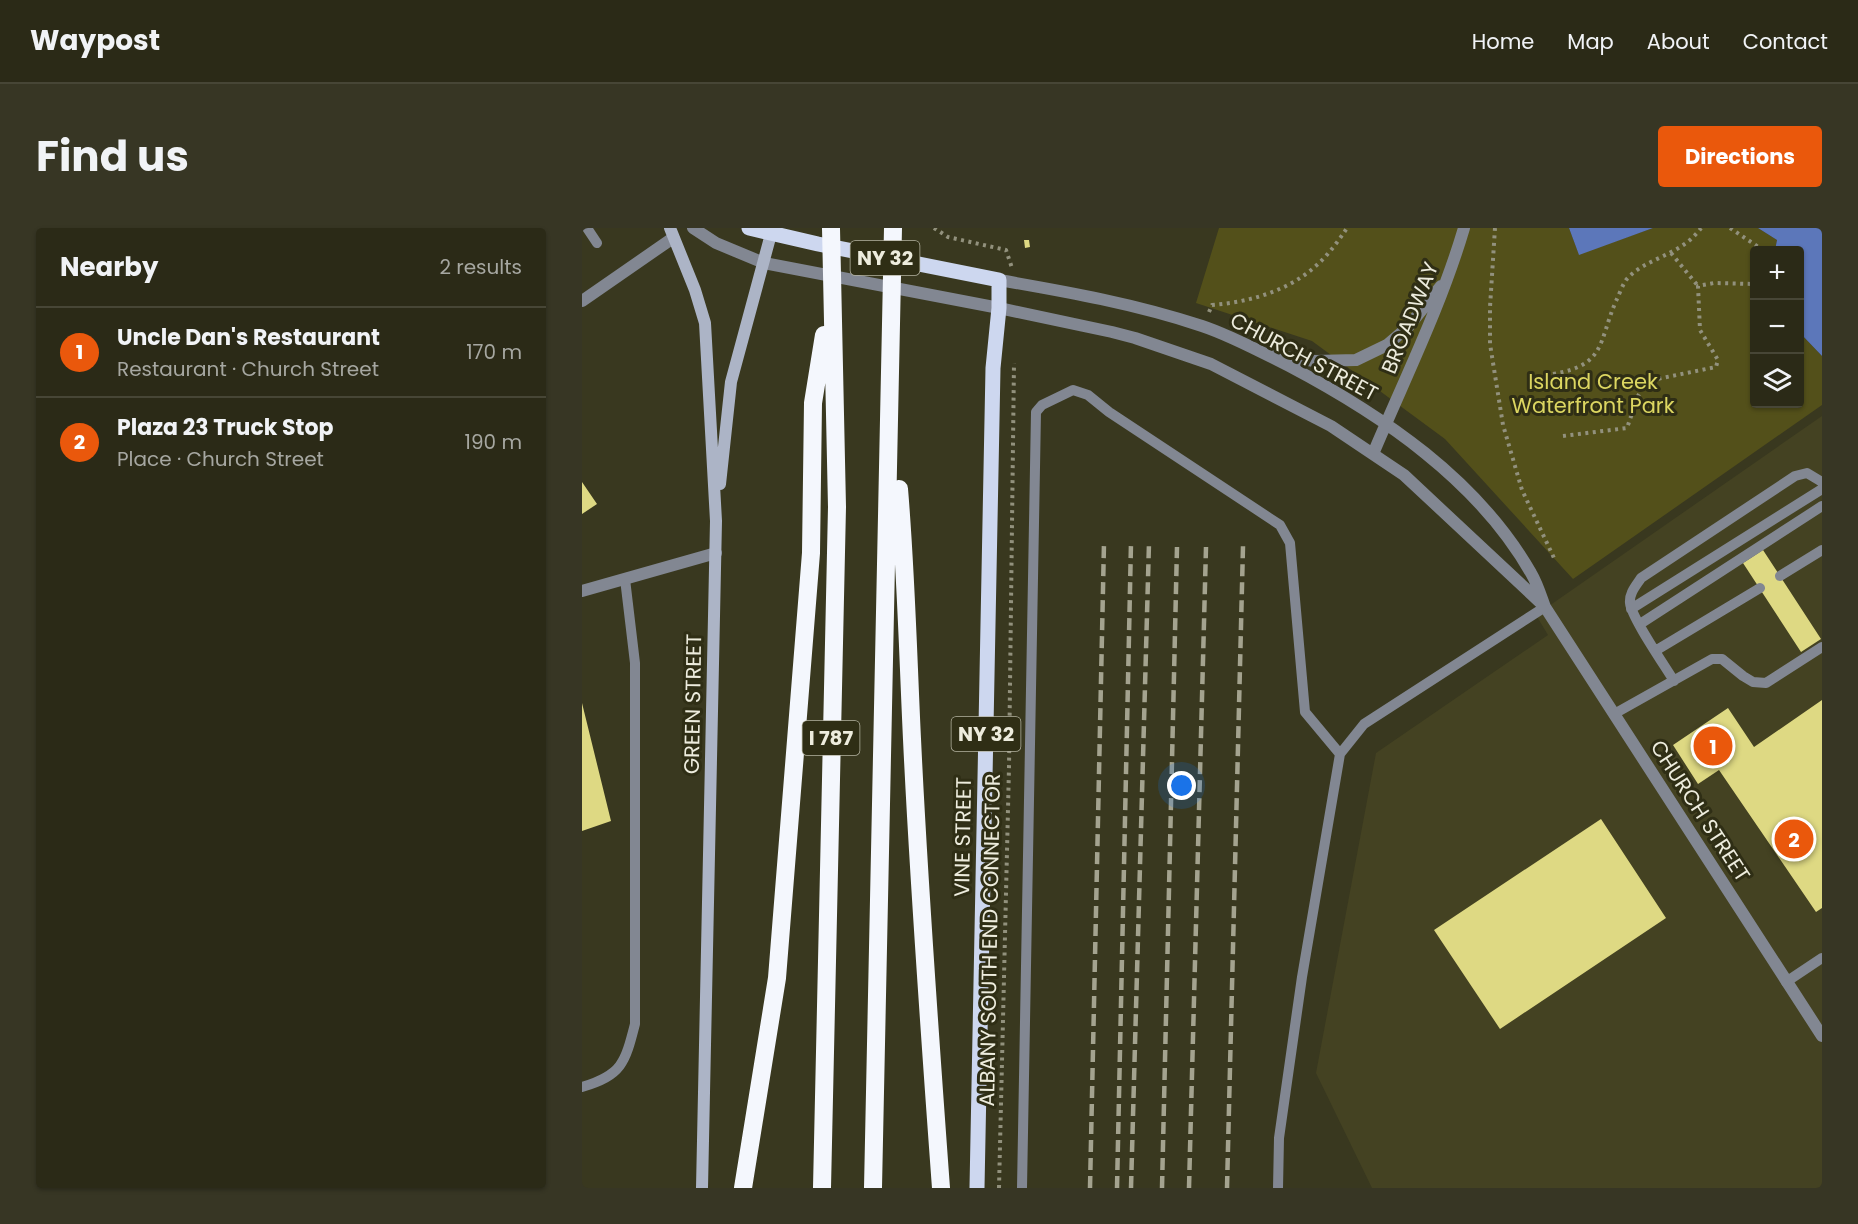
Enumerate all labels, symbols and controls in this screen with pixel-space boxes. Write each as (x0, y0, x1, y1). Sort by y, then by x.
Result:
text: Waypost (30, 21, 160, 60)
text: Home (1472, 27, 1534, 56)
text: Map (1567, 27, 1614, 56)
text: About (1647, 27, 1710, 56)
text: Contact (1743, 27, 1828, 56)
button: Directions (1658, 126, 1822, 187)
text: Find us (36, 127, 189, 186)
road number: NY 32 (850, 241, 920, 275)
map controls (1750, 246, 1804, 408)
button: + (1750, 246, 1804, 300)
text: Nearby (60, 249, 158, 285)
text: 2 results (439, 253, 522, 281)
street label: BROADWAY (1374, 258, 1445, 378)
button: − (1750, 300, 1804, 354)
street label: CHURCH STREET (1225, 305, 1383, 408)
text: Uncle Dan's Restaurant (117, 322, 380, 353)
text: 1 (76, 338, 83, 366)
text: 170 m (466, 338, 522, 366)
button: layers (1750, 354, 1804, 408)
text: Restaurant · Church Street (117, 355, 379, 383)
park label: Island Creek Waterfront Park (1511, 367, 1675, 420)
text: Plaza 23 Truck Stop (117, 412, 333, 443)
text: 2 (74, 428, 85, 456)
text: 190 m (465, 428, 522, 456)
text: Place · Church Street (117, 445, 324, 473)
street label: GREEN STREET (677, 634, 708, 774)
road number: NY 32 (952, 717, 1020, 751)
road number: I 787 (802, 721, 860, 755)
pin: 1 (1694, 724, 1732, 768)
street label: CHURCH STREET (1644, 734, 1757, 887)
your location (1167, 771, 1196, 800)
street label: ALBANY SOUTH END CONNECTOR (972, 773, 1007, 1107)
street label: VINE STREET (947, 777, 978, 897)
pin: 2 (1774, 816, 1814, 862)

